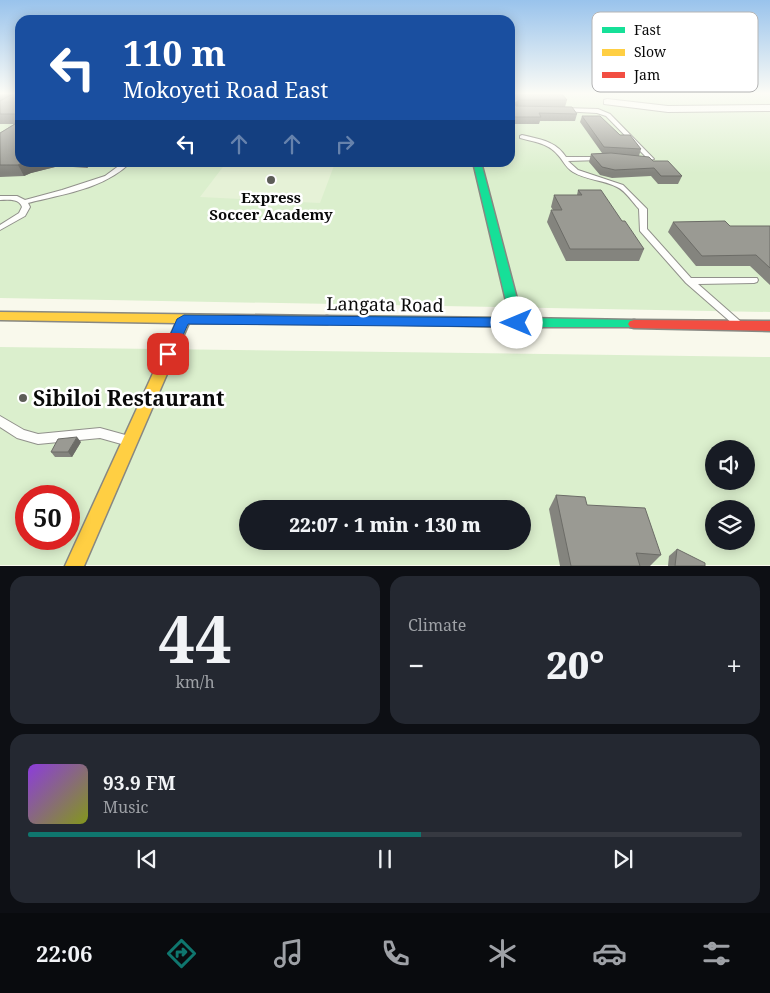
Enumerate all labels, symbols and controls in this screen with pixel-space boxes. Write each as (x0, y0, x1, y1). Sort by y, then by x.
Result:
legend (592, 12, 758, 92)
text: Fast (634, 20, 661, 39)
text: 110 m (123, 29, 226, 76)
icon: left (40, 35, 105, 100)
text: Slow (634, 42, 667, 61)
text: Jam (633, 65, 660, 84)
text: Mokoyeti Road East (123, 74, 328, 104)
icon: left (172, 130, 200, 158)
icon: ahead (225, 130, 253, 158)
icon: ahead (278, 130, 306, 158)
icon: right (331, 130, 359, 158)
marker: Express Soccer Academy (265, 174, 277, 186)
place label: Express Soccer Academy (209, 187, 333, 224)
street label: Langata Road (326, 291, 444, 317)
position arrow (490, 296, 542, 348)
pin (147, 333, 189, 375)
icon: arrive (154, 340, 182, 368)
place label: Sibiloi Restaurant (33, 384, 225, 412)
marker: Sibiloi Restaurant (17, 392, 29, 404)
map controls (705, 440, 755, 550)
button: sound (705, 440, 755, 490)
speed limit sign: 50 (15, 485, 80, 550)
button: layers (705, 500, 755, 550)
text: 22:07 · 1 min · 130 m (289, 512, 481, 538)
text: 44 (158, 594, 232, 682)
text: Climate (408, 614, 466, 636)
text: 20° (546, 638, 604, 690)
text: − (408, 646, 424, 684)
text: + (726, 646, 742, 684)
text: km/h (175, 671, 215, 693)
text: 93.9 FM (103, 770, 176, 796)
text: Music (103, 796, 148, 818)
icon: previous (133, 845, 161, 873)
icon: pause (371, 845, 399, 873)
icon: next (609, 845, 637, 873)
icon: directions (164, 936, 199, 971)
icon: music (271, 936, 306, 971)
icon: phone (378, 936, 413, 971)
icon: climate (485, 936, 520, 971)
icon: car (592, 936, 627, 971)
icon: filters (699, 936, 734, 971)
text: 22:06 (36, 938, 92, 968)

